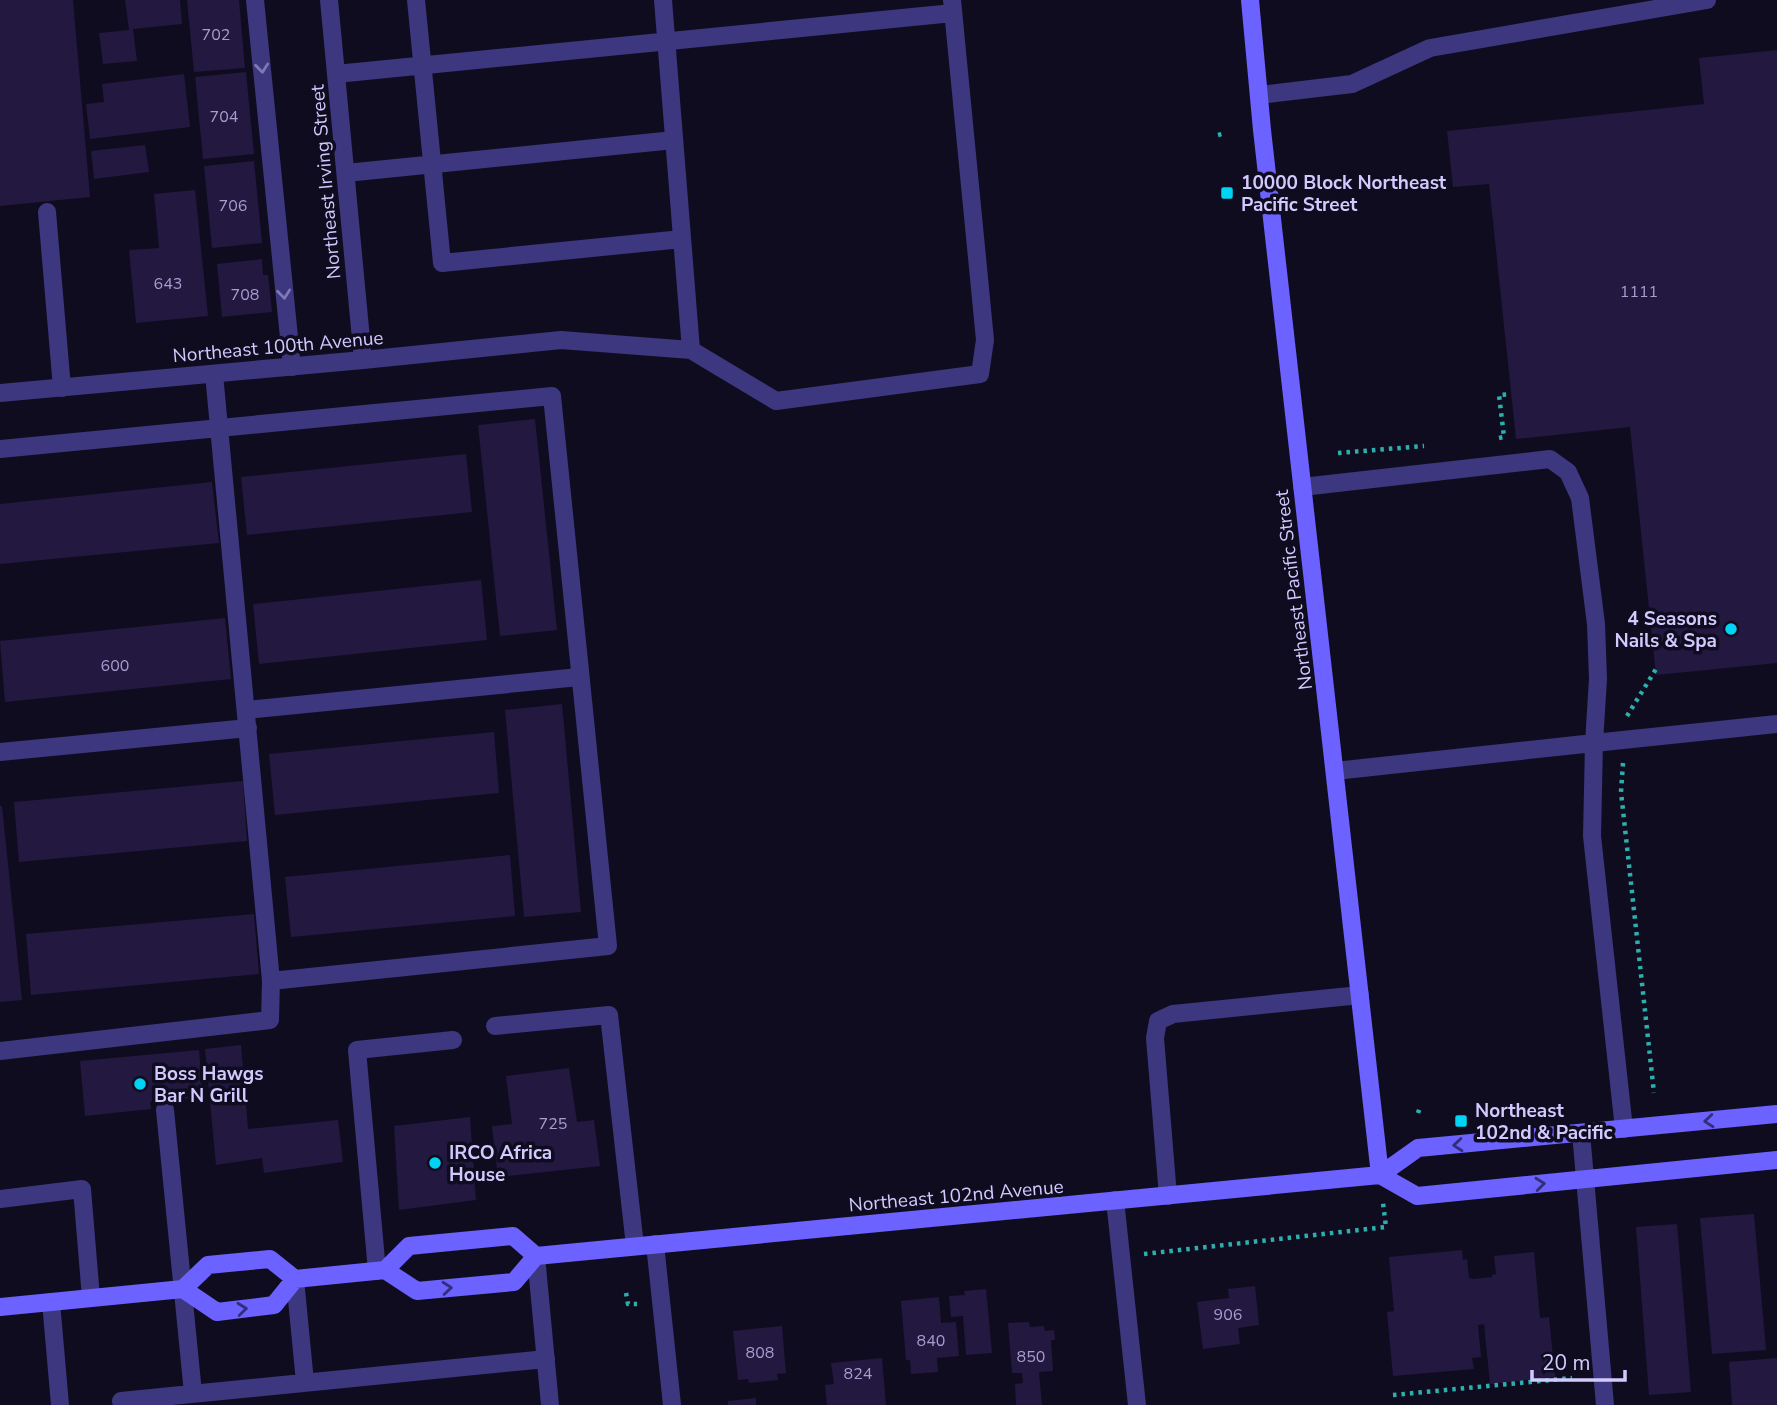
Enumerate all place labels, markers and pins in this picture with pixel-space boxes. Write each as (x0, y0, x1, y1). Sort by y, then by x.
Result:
place label: 10000 Block Northeast Pacific Street (1241, 170, 1447, 218)
marker: 10000 Block Northeast Pacific Street (1219, 185, 1235, 201)
place label: 4 Seasons Nails & Spa (1614, 606, 1717, 654)
marker: 4 Seasons Nails & Spa (1723, 621, 1739, 637)
place label: Boss Hawgs Bar N Grill (154, 1061, 263, 1109)
marker: Boss Hawgs Bar N Grill (132, 1076, 148, 1092)
place label: Northeast 102nd & Pacific (1475, 1098, 1613, 1146)
marker: Northeast 102nd & Pacific (1453, 1113, 1469, 1129)
place label: IRCO Africa House (449, 1140, 552, 1188)
marker: IRCO Africa House (427, 1155, 443, 1171)

